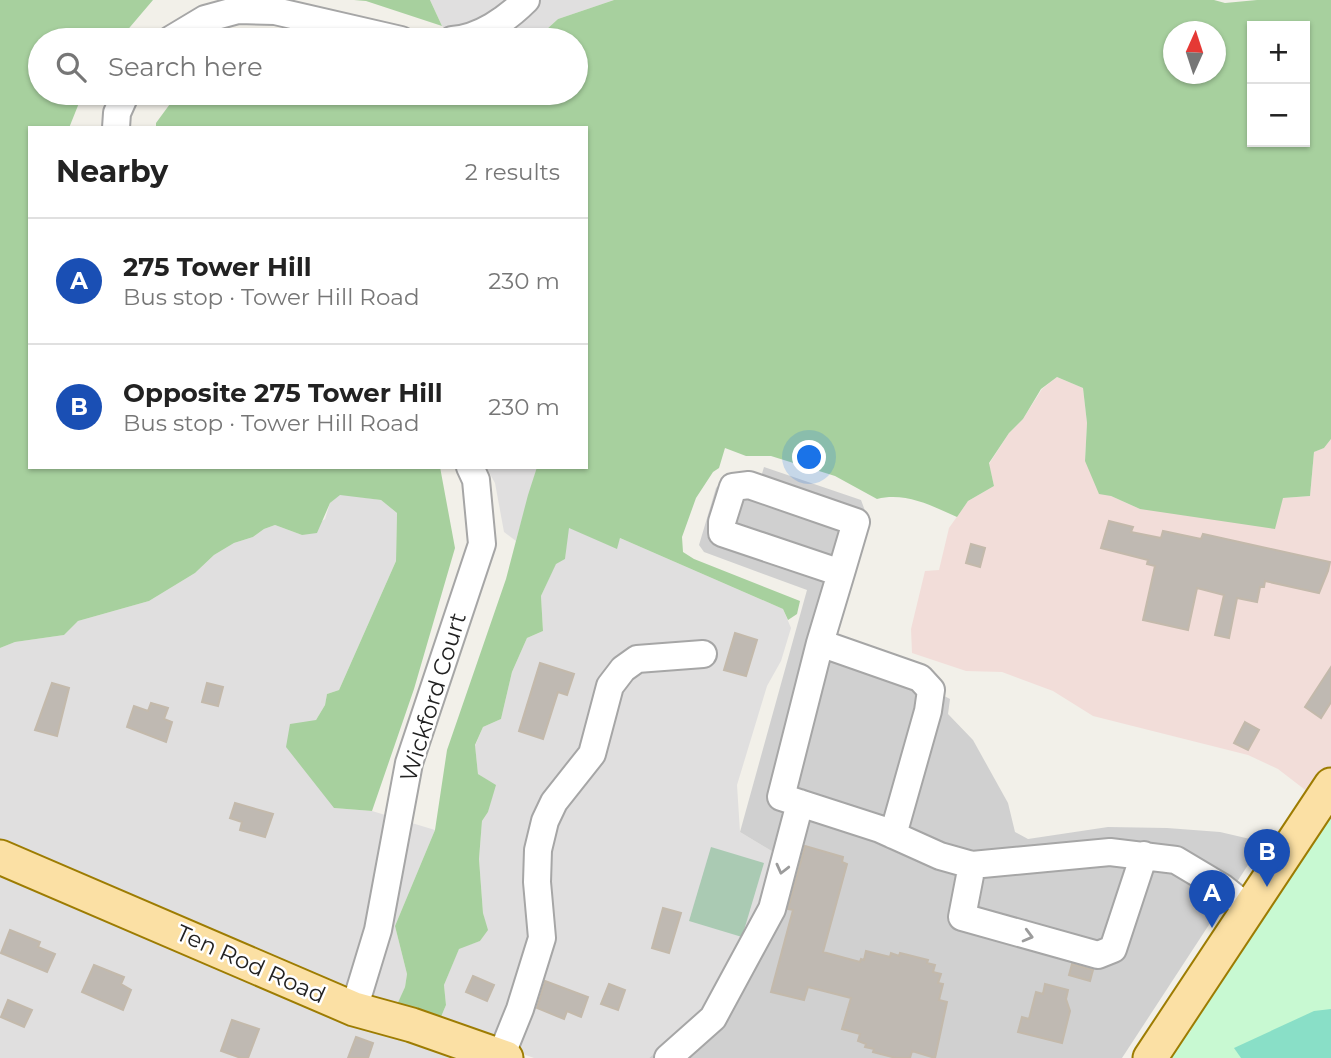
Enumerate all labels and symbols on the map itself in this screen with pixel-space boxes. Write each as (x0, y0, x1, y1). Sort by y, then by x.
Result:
north arrow (1163, 21, 1226, 84)
your location (792, 440, 826, 474)
street label: Wickford Court (394, 609, 472, 785)
pin: B (1244, 829, 1290, 887)
one-way arrow (776, 863, 790, 875)
pin: A (1189, 870, 1235, 928)
street label: Ten Rod Road (172, 919, 330, 1009)
one-way arrow (1021, 927, 1033, 942)

